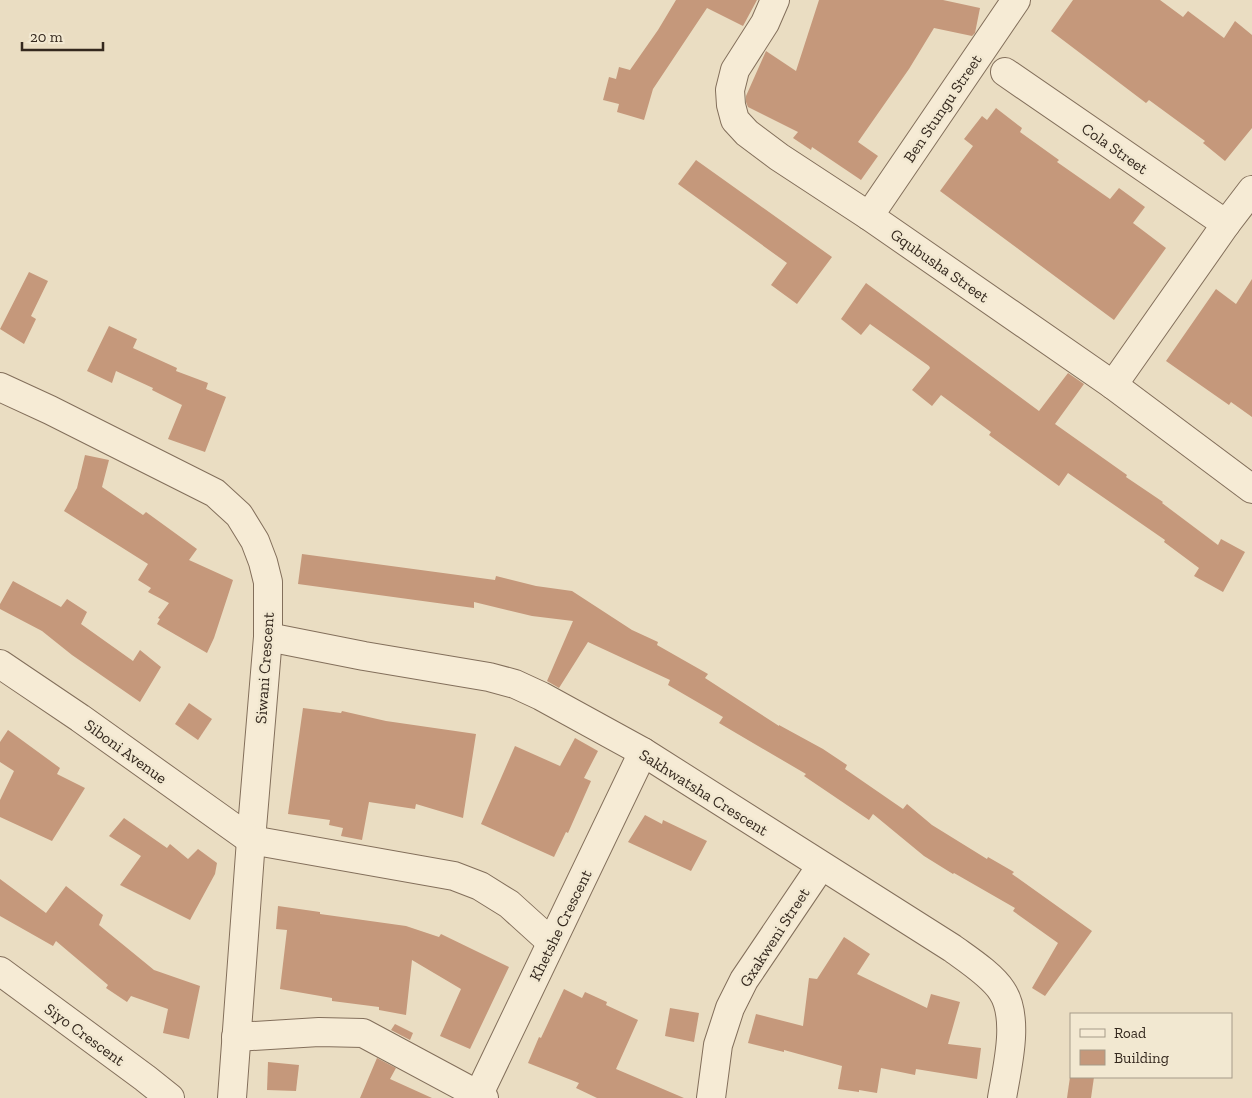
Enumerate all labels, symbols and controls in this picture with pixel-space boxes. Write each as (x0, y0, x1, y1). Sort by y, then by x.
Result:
scale bar (22, 20, 104, 52)
text: 20 m (30, 28, 63, 46)
street label: Ben Stungu Street (899, 51, 986, 166)
street label: Cola Street (1078, 119, 1151, 178)
street label: Gqubusha Street (887, 224, 993, 306)
street label: Siwani Crescent (251, 612, 278, 724)
street label: Siboni Avenue (81, 715, 171, 788)
street label: Sakhwatsha Crescent (636, 745, 772, 840)
street label: Khetshe Crescent (525, 866, 596, 984)
street label: Gxakweni Street (735, 884, 814, 990)
street label: Siyo Crescent (41, 999, 128, 1070)
legend (1070, 1013, 1232, 1078)
text: Road (1114, 1024, 1147, 1042)
text: Building (1114, 1049, 1169, 1067)

